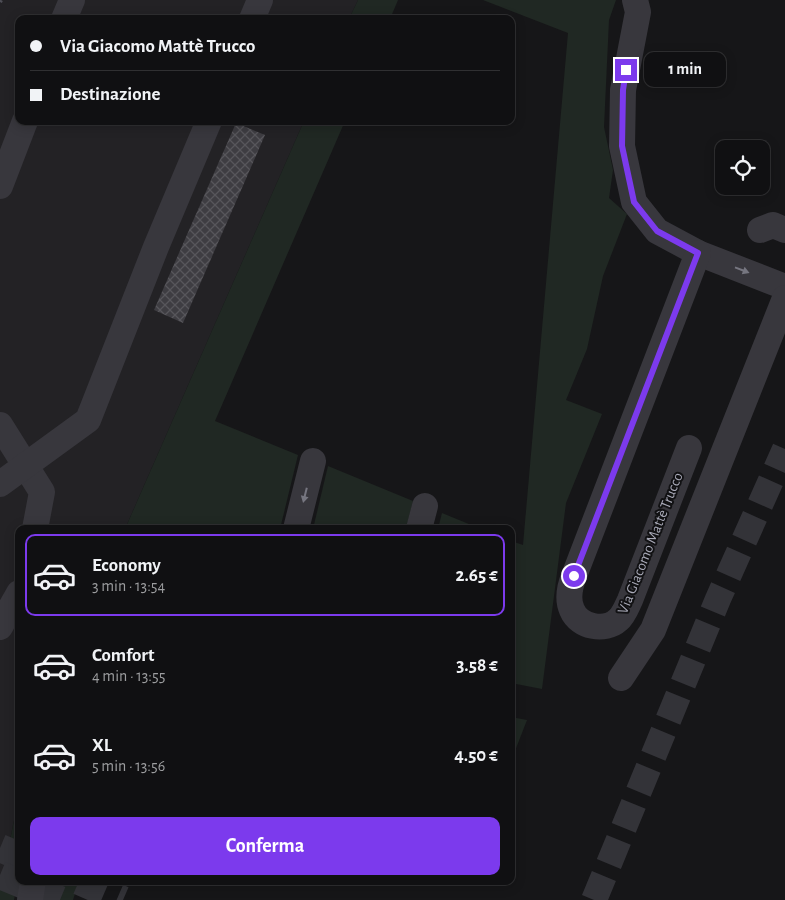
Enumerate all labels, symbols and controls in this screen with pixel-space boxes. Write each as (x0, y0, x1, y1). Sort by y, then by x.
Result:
text: Via Giacomo Mattè Trucco (60, 37, 256, 56)
callout: 1 min (644, 52, 726, 88)
route end (615, 59, 637, 81)
text: 1 min (668, 61, 702, 77)
text: Destinazione (60, 85, 161, 104)
map controls (715, 140, 770, 195)
button: locate (715, 140, 770, 195)
one-way arrow (735, 266, 750, 274)
street label: Via Giacomo Mattè Trucco (615, 470, 686, 616)
one-way arrow (301, 487, 309, 502)
icon: car (32, 553, 77, 598)
text: Economy (92, 556, 161, 575)
route start (563, 565, 585, 587)
text: 2.65 € (456, 566, 498, 585)
text: 3 min · 13:54 (92, 578, 165, 594)
icon: car (32, 643, 77, 688)
text: Comfort (92, 646, 154, 665)
text: 3.58 € (456, 656, 498, 675)
text: 4 min · 13:55 (92, 668, 165, 684)
icon: car (32, 733, 77, 778)
text: XL (92, 736, 112, 755)
text: 4.50 € (454, 746, 498, 765)
text: 5 min · 13:56 (92, 758, 165, 774)
button: Conferma (30, 817, 500, 875)

